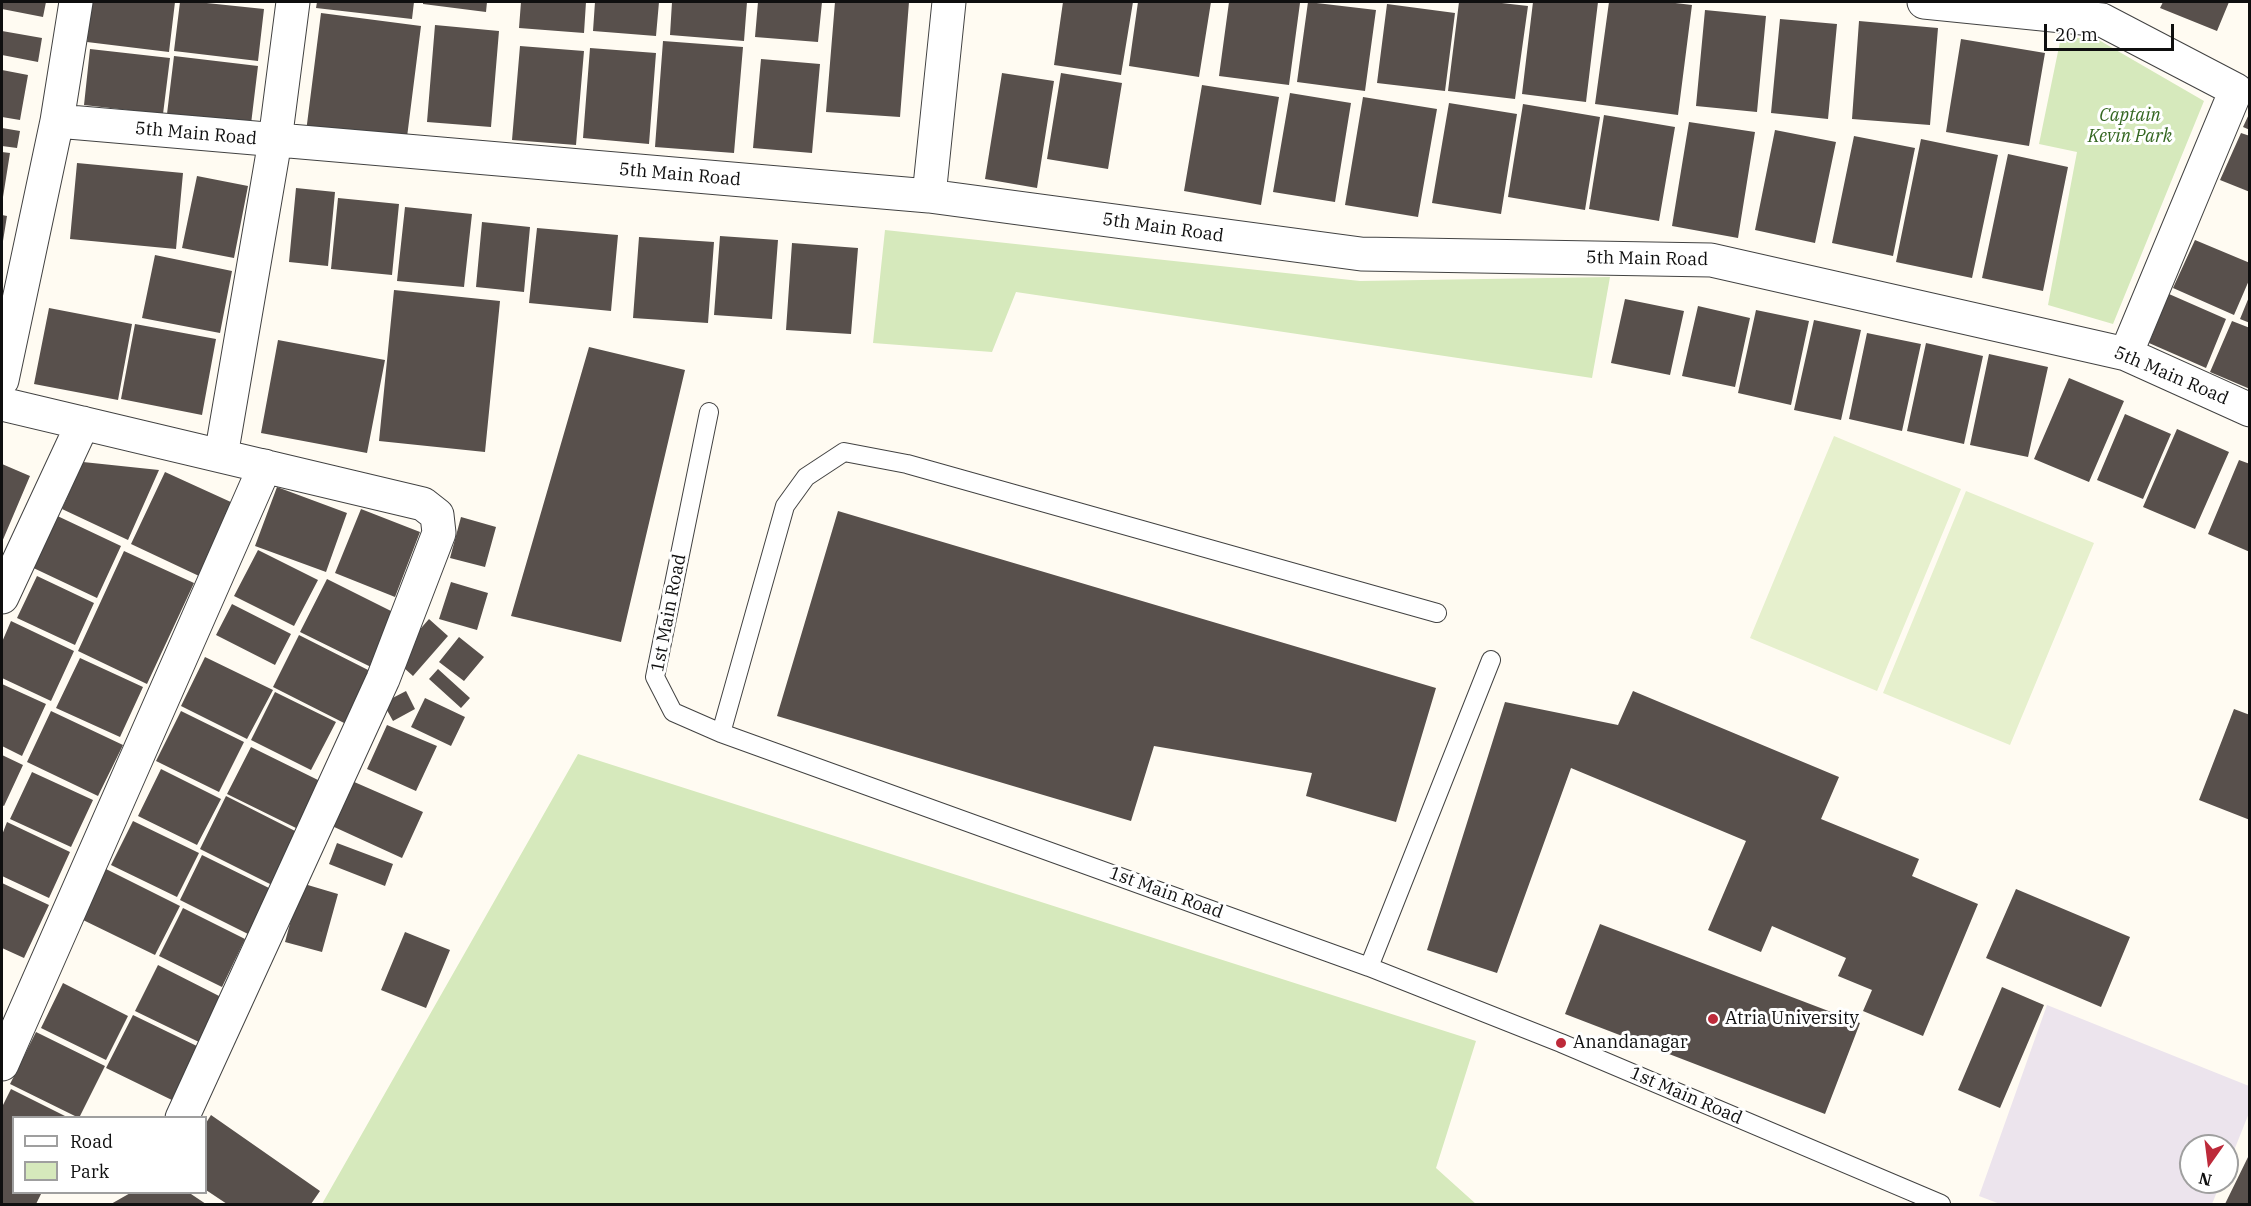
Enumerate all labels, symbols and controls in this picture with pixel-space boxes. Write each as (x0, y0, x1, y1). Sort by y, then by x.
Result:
scale bar (2047, 12, 2178, 50)
text: 20 m (2055, 23, 2098, 46)
park label: Captain Kevin Park (2088, 105, 2172, 148)
street label: 5th Main Road (134, 118, 258, 150)
street label: 5th Main Road (618, 159, 742, 191)
street label: 5th Main Road (1101, 209, 1225, 247)
street label: 5th Main Road (1586, 247, 1708, 271)
street label: 5th Main Road (2110, 342, 2232, 410)
street label: 1st Main Road (647, 552, 691, 674)
street label: 1st Main Road (1106, 862, 1226, 924)
place label: Atria University (1725, 1008, 1859, 1030)
marker: Atria University (1706, 1012, 1720, 1026)
place label: Anandanagar (1573, 1032, 1688, 1054)
marker: Anandanagar (1554, 1036, 1568, 1050)
street label: 1st Main Road (1627, 1063, 1745, 1129)
legend (12, 1116, 207, 1194)
text: Road (70, 1130, 113, 1153)
north arrow (2179, 1134, 2239, 1194)
text: Park (70, 1160, 109, 1183)
text: N (2197, 1168, 2214, 1191)

